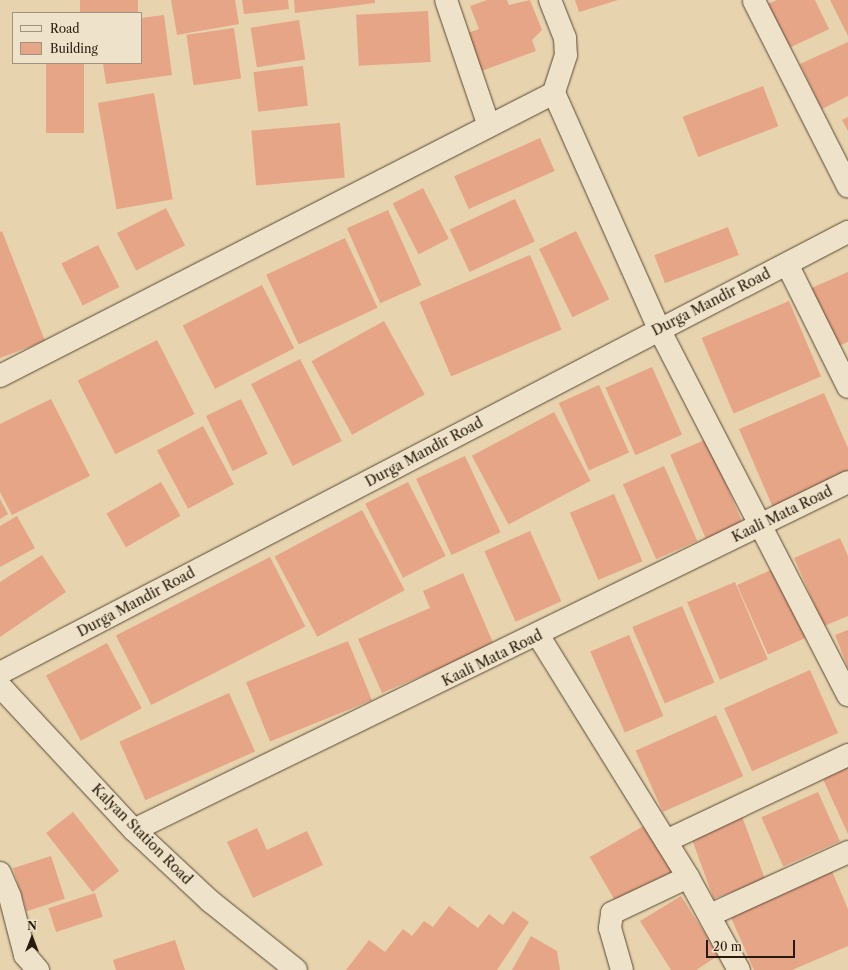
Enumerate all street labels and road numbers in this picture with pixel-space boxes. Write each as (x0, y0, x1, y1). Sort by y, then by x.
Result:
street label: Durga Mandir Road (649, 265, 773, 339)
street label: Durga Mandir Road (362, 414, 486, 490)
street label: Kaali Mata Road (729, 482, 835, 546)
street label: Durga Mandir Road (74, 564, 198, 640)
street label: Kaali Mata Road (439, 626, 545, 690)
street label: Kalyan Station Road (88, 780, 196, 888)

